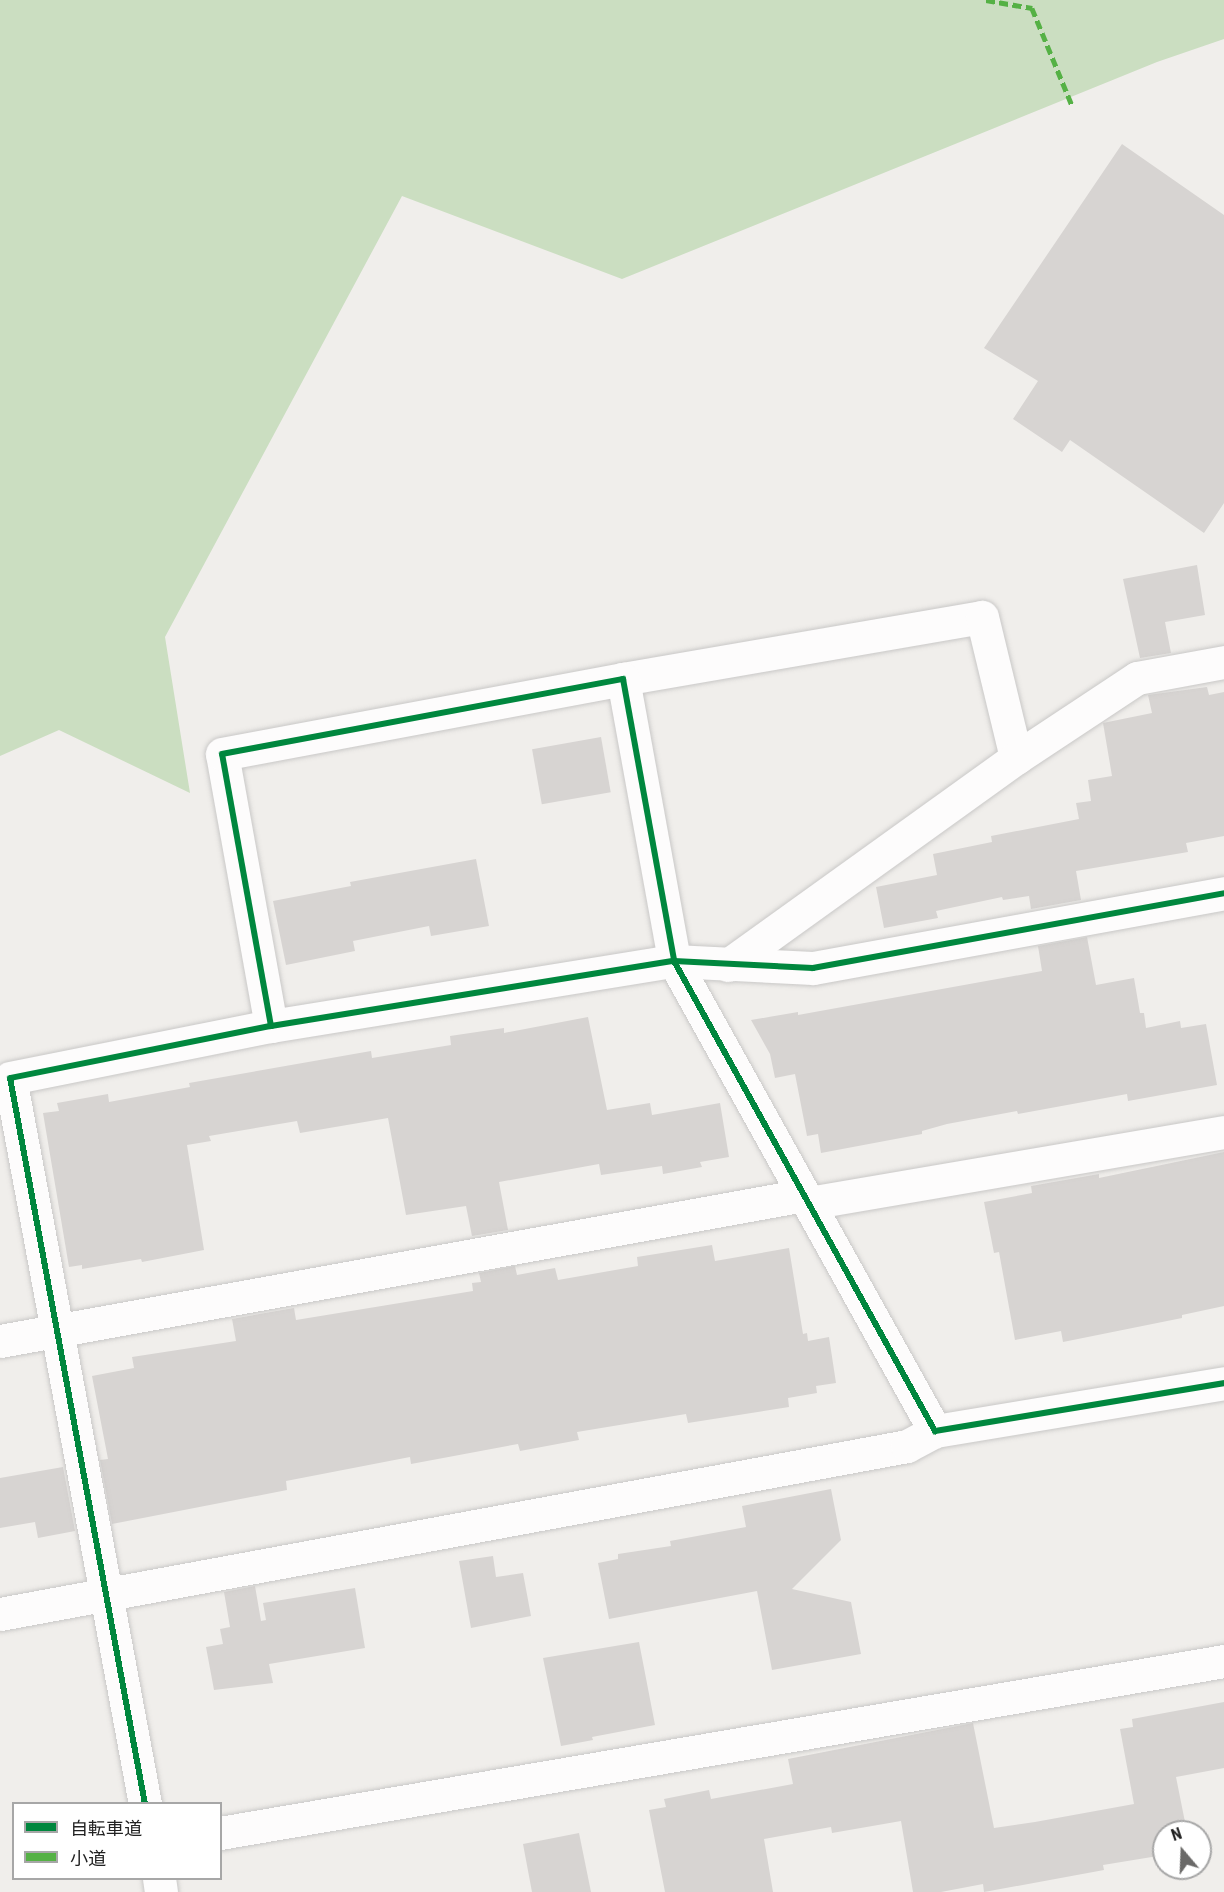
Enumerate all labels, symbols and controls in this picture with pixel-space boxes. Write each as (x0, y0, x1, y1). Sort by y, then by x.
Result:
legend (12, 1802, 222, 1880)
text: 自転車道 (70, 1818, 142, 1839)
north arrow (1152, 1820, 1212, 1880)
text: N (1169, 1824, 1184, 1845)
text: 小道 (70, 1848, 106, 1869)

